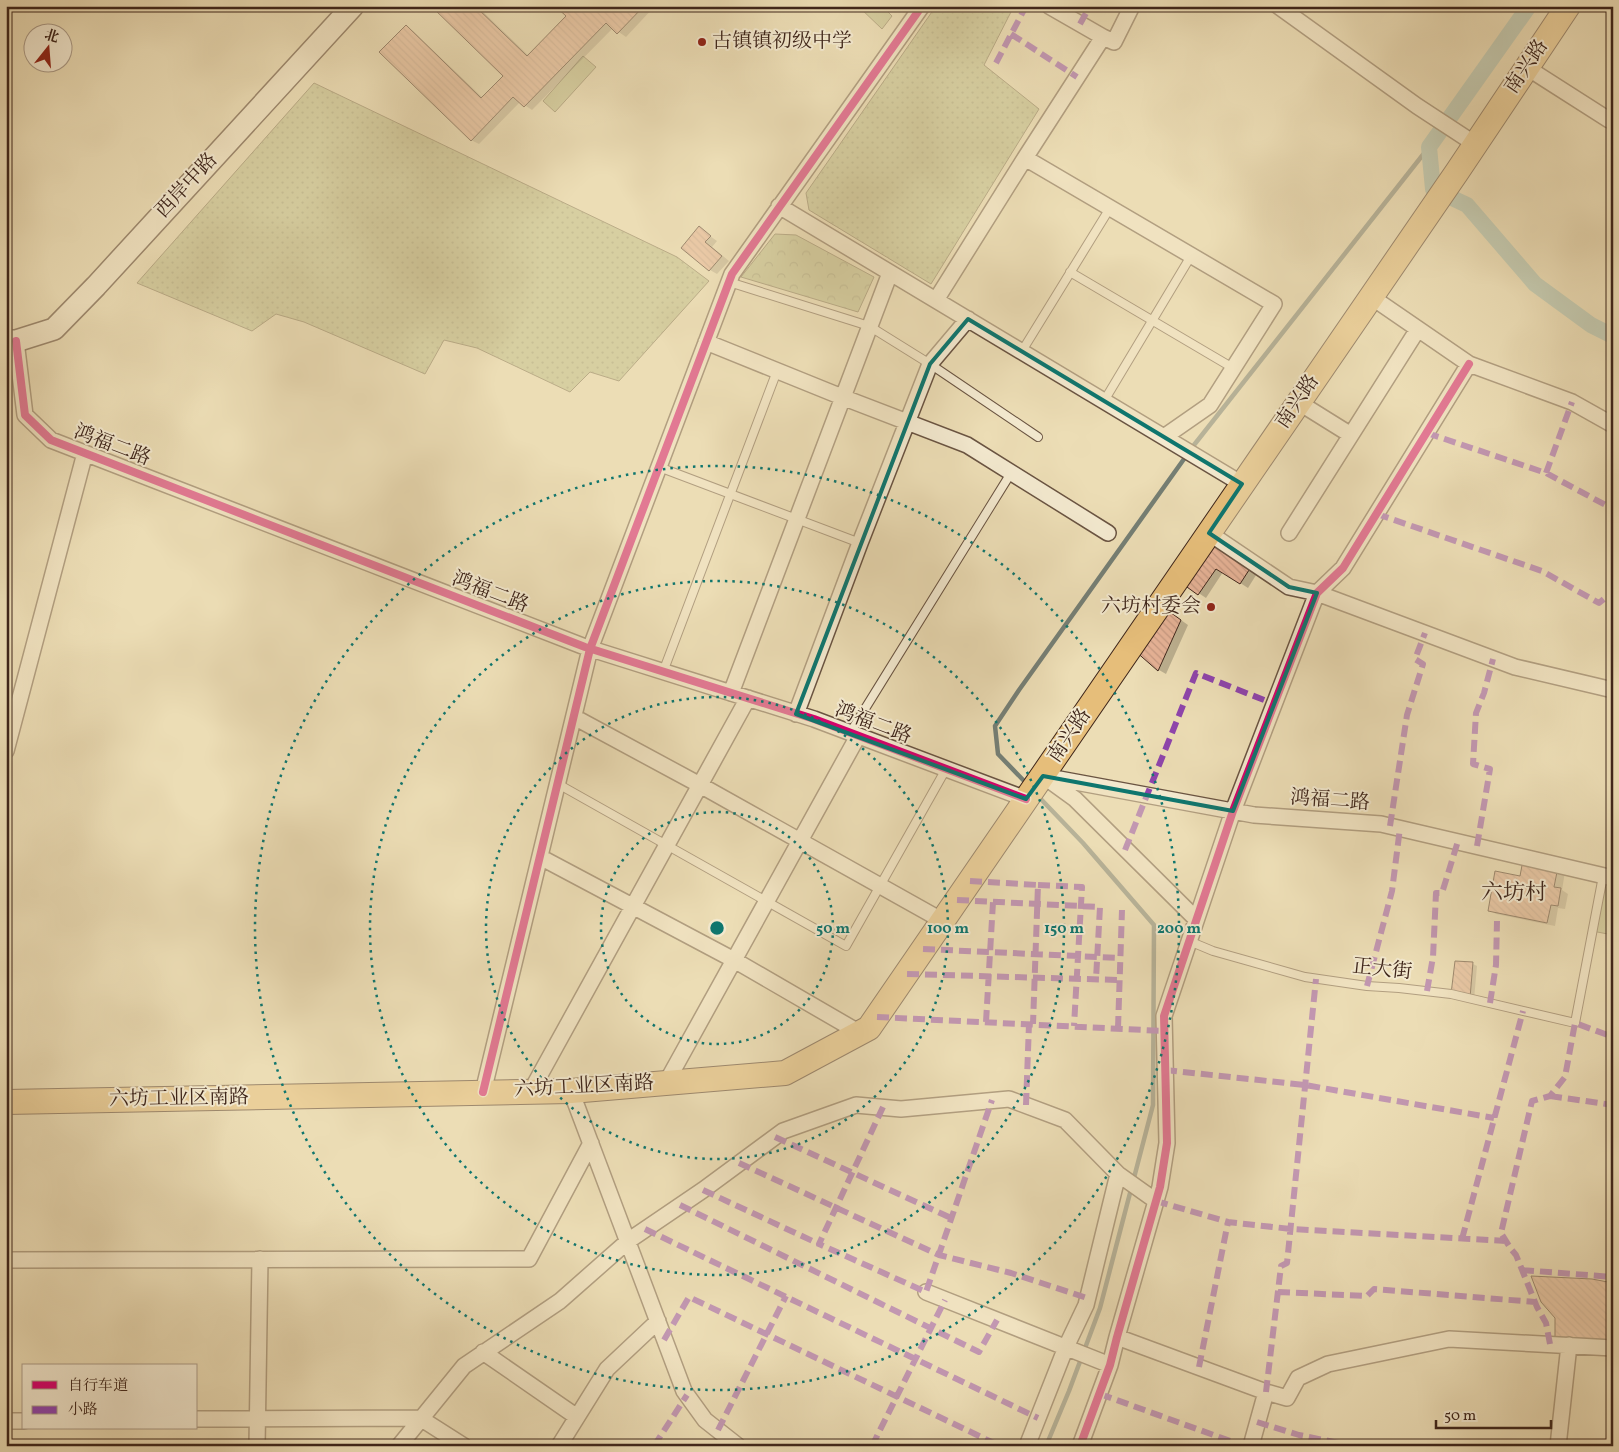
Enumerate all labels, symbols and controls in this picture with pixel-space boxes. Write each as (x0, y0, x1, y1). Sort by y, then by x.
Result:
north arrow (22, 22, 72, 72)
text: 北 (42, 26, 61, 48)
place label: 古镇镇初级中学 (712, 28, 852, 56)
street label: 南兴路 (1499, 34, 1555, 100)
marker: 古镇镇初级中学 (696, 36, 708, 48)
street label: 西岸中路 (149, 147, 225, 225)
street label: 南兴路 (1270, 369, 1326, 435)
street label: 鸿福二路 (70, 419, 154, 473)
street label: 鸿福二路 (448, 566, 532, 620)
place label: 六坊村委会 (1101, 593, 1201, 621)
marker: 六坊村委会 (1205, 601, 1217, 613)
street label: 鸿福二路 (831, 697, 915, 751)
street label: 南兴路 (1042, 703, 1098, 769)
street label: 鸿福二路 (1289, 784, 1371, 818)
district label: 六坊村 (1481, 878, 1547, 909)
centre of rings (708, 919, 726, 937)
text: 50 m (816, 919, 850, 940)
text: 100 m (927, 919, 970, 940)
text: 150 m (1044, 919, 1084, 940)
text: 200 m (1157, 919, 1201, 940)
street label: 正大街 (1351, 953, 1413, 987)
street label: 六坊工业区南路 (513, 1069, 655, 1105)
street label: 六坊工业区南路 (109, 1084, 249, 1114)
legend (22, 1364, 198, 1430)
text: 自行车道 (68, 1376, 128, 1397)
scale bar (1436, 1397, 1552, 1429)
text: 小路 (68, 1400, 98, 1421)
text: 50 m (1444, 1406, 1476, 1427)

